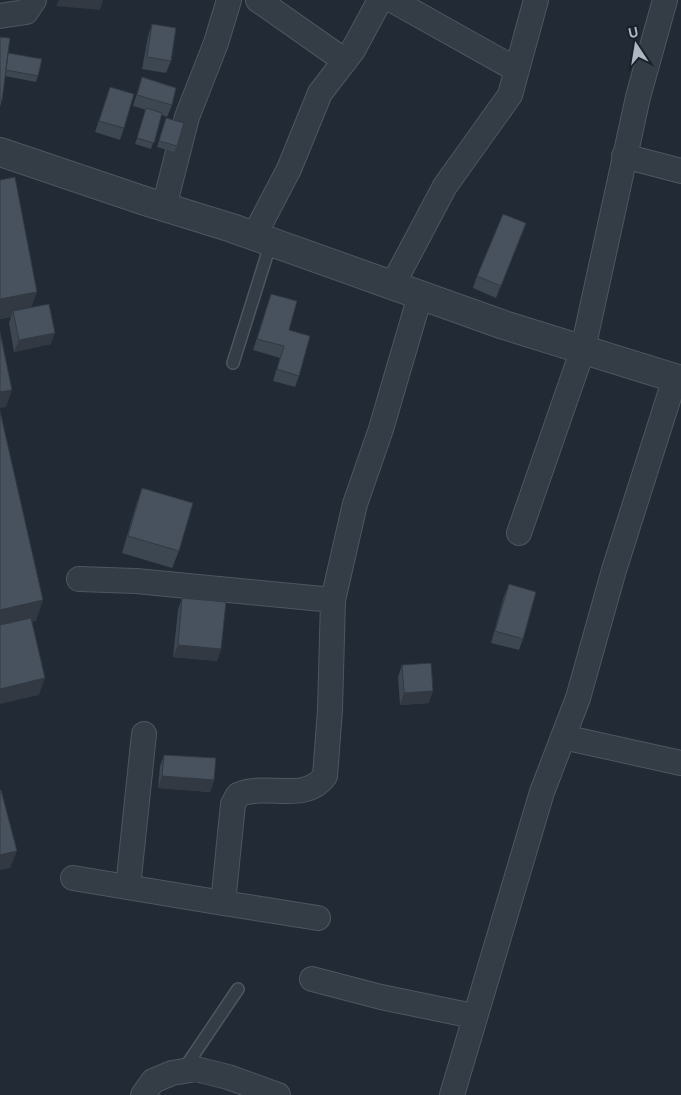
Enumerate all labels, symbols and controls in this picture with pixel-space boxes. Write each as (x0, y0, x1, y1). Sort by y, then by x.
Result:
north arrow (611, 20, 661, 70)
text: U (627, 23, 640, 42)

